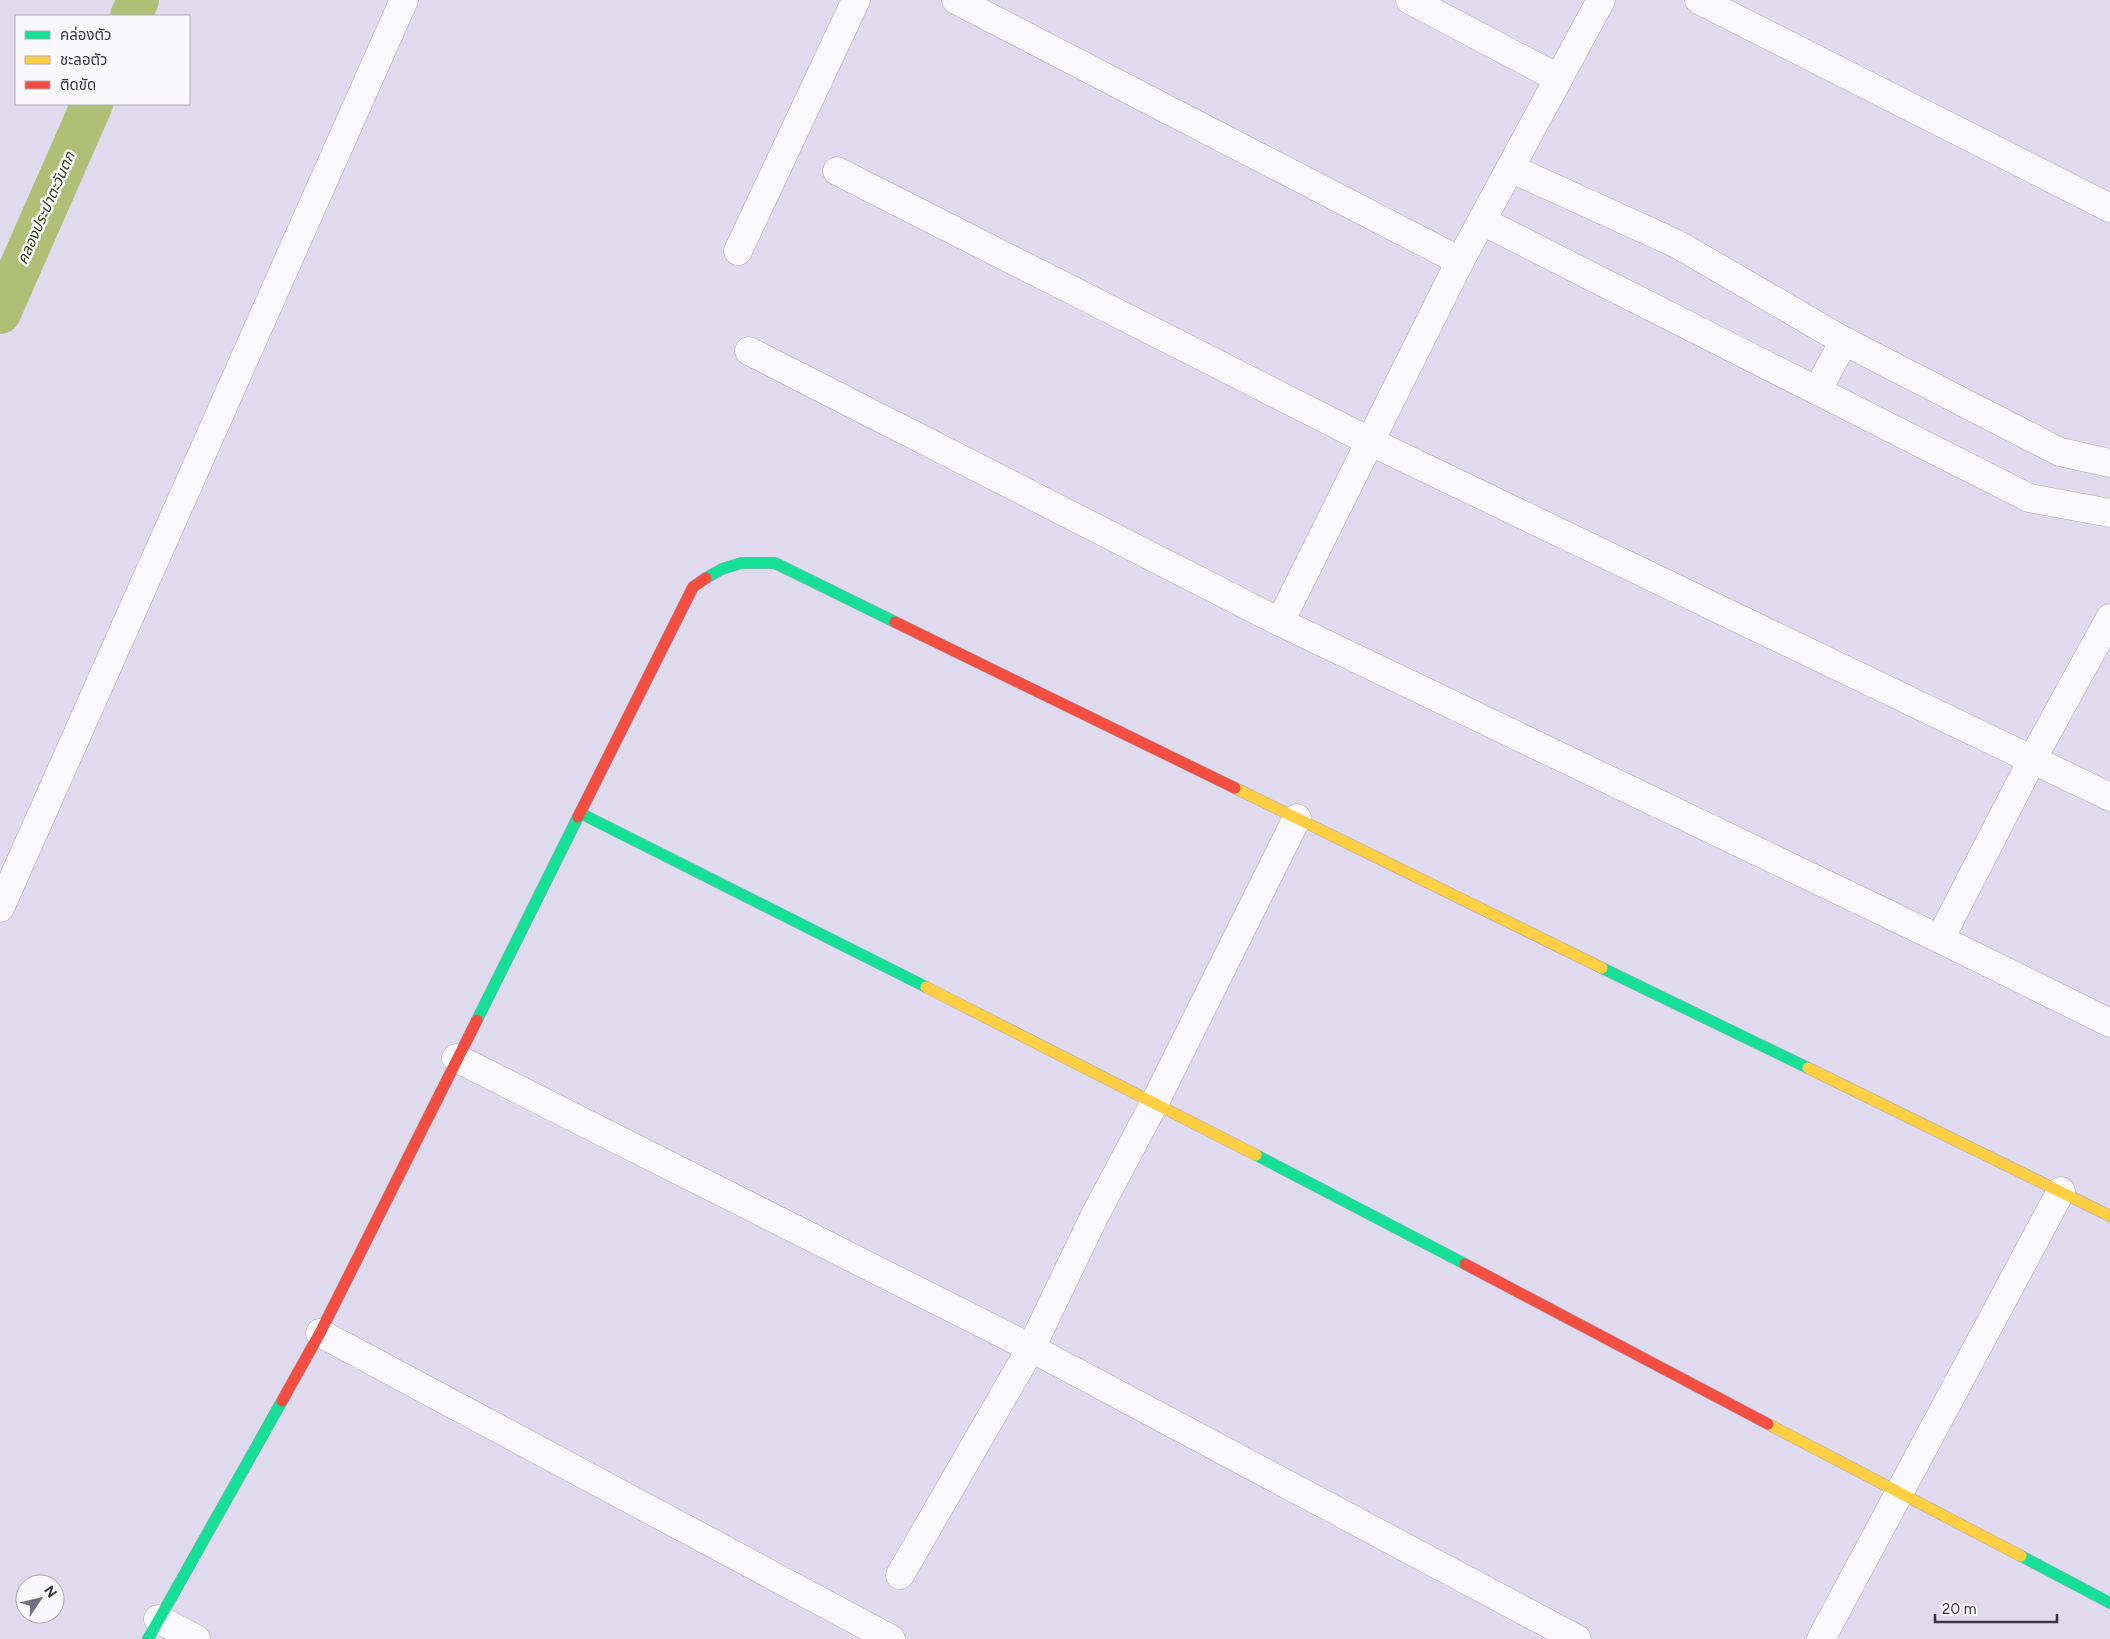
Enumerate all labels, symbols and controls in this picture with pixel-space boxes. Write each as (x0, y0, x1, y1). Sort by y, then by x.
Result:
legend (15, 15, 190, 105)
text: คล่องตัว (60, 26, 111, 44)
text: ชะลอตัว (60, 51, 107, 69)
text: ติดขัด (60, 76, 96, 94)
water label: คลองประปาตะวันตก (13, 148, 79, 267)
north arrow (15, 1574, 65, 1624)
text: N (40, 1583, 60, 1601)
scale bar (1935, 1592, 2058, 1624)
text: 20 m (1942, 1600, 1976, 1618)

